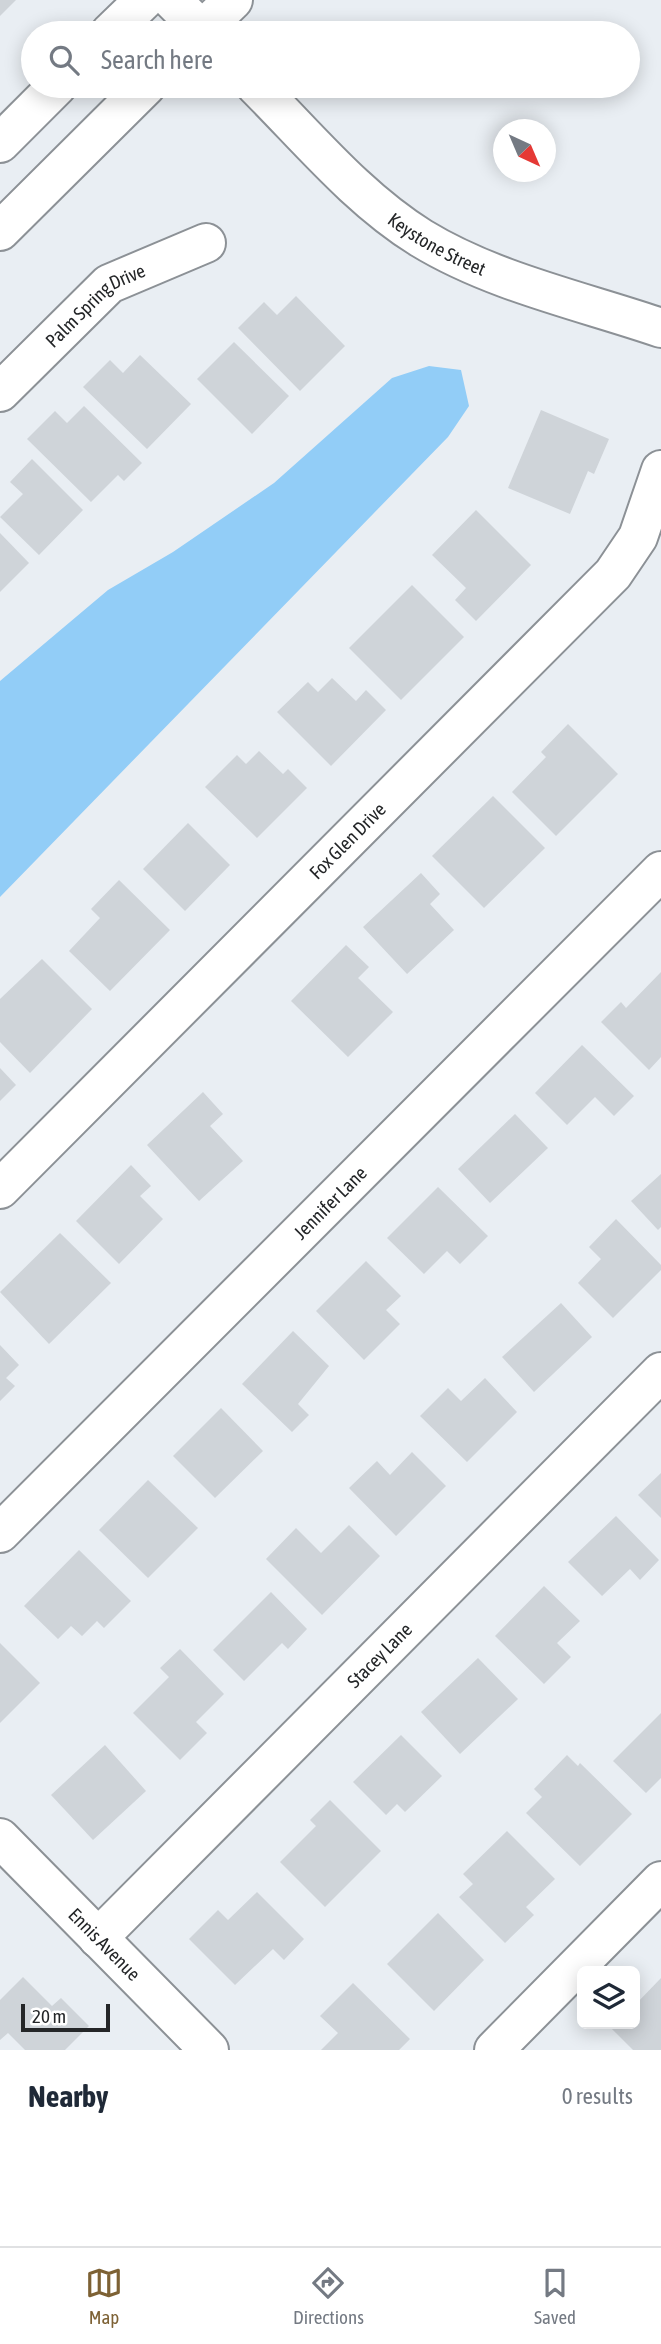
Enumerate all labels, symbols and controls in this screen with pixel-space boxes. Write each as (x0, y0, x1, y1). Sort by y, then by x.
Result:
search box (21, 21, 640, 98)
icon: search (45, 41, 83, 79)
text: Search here (101, 45, 213, 75)
north arrow (493, 119, 556, 182)
street label: Keystone Street (384, 208, 489, 280)
street label: Palm Spring Drive (41, 259, 148, 352)
street label: Fox Glen Drive (305, 798, 390, 883)
street label: Jennifer Lane (289, 1162, 371, 1243)
street label: Stacey Lane (343, 1618, 416, 1692)
street label: Ennis Avenue (64, 1903, 145, 1985)
map controls (577, 1966, 640, 2029)
button: layers (577, 1966, 640, 2029)
scale bar (21, 2001, 110, 2033)
text: 20 m (32, 2005, 66, 2027)
text: Nearby (28, 2079, 108, 2113)
text: 0 results (562, 2083, 633, 2109)
tab: Map (85, 2264, 123, 2328)
tab: Directions (293, 2264, 364, 2328)
tab: Saved (534, 2264, 576, 2328)

